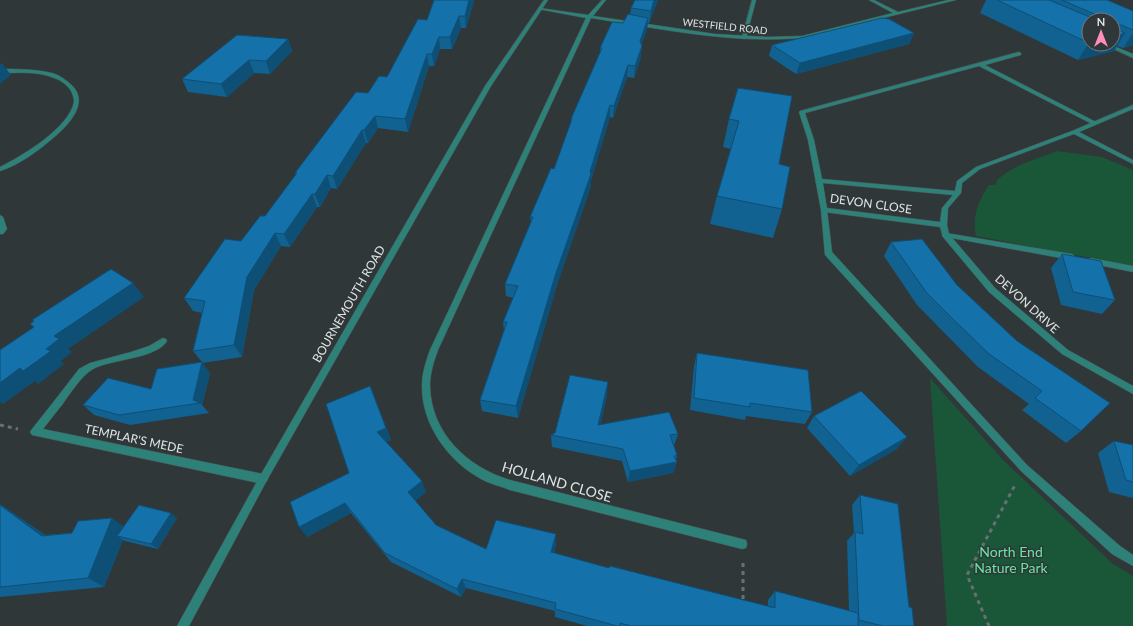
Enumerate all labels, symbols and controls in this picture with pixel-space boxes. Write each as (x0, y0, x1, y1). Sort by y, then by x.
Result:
north arrow (1081, 12, 1121, 52)
text: N (1097, 15, 1105, 28)
street label: WESTFIELD ROAD (682, 16, 768, 36)
street label: DEVON CLOSE (829, 190, 913, 217)
street label: BOURNEMOUTH ROAD (309, 243, 388, 365)
street label: DEVON DRIVE (992, 271, 1062, 336)
street label: TEMPLAR'S MEDE (83, 421, 185, 456)
street label: HOLLAND CLOSE (500, 458, 614, 505)
park label: North End Nature Park (974, 543, 1049, 576)

